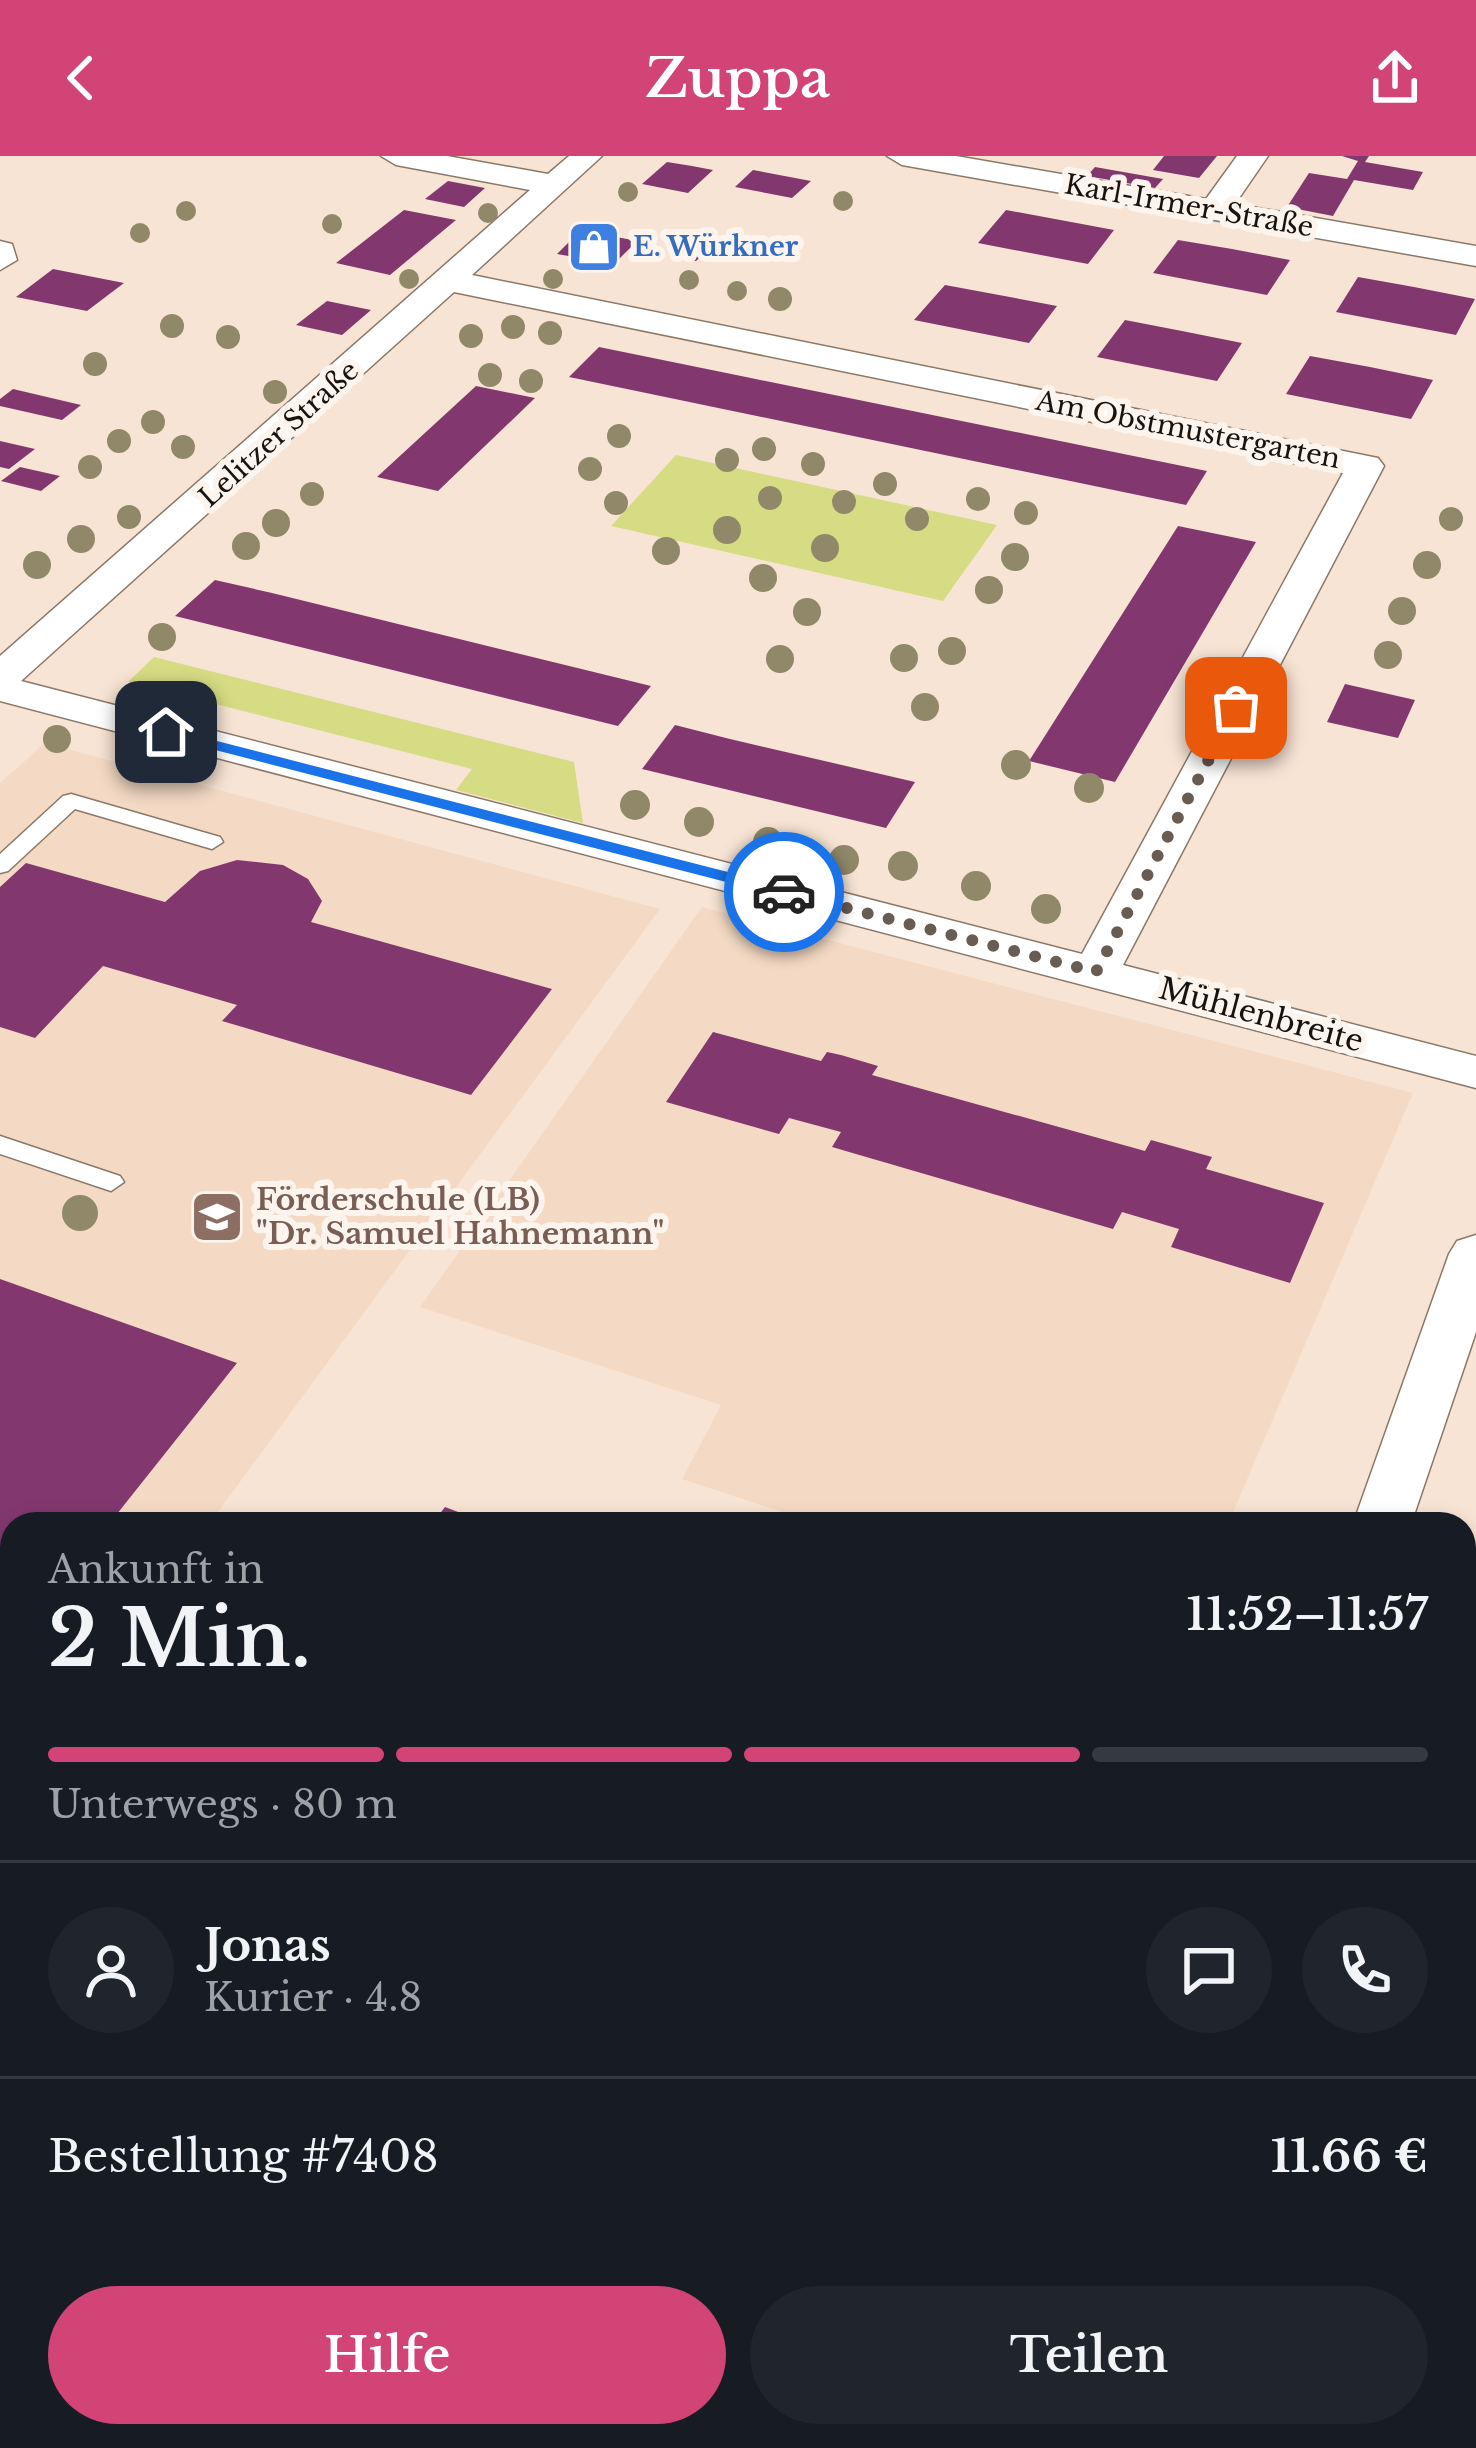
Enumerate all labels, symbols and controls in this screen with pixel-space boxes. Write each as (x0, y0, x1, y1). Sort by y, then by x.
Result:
icon: back (48, 45, 114, 111)
text: Zuppa (645, 45, 831, 112)
icon: share (1362, 45, 1428, 111)
street label: Karl-Irmer-Straße (1062, 167, 1316, 244)
shop icon: E. Würkner (566, 219, 622, 275)
place label: E. Würkner (633, 230, 799, 263)
street label: Lelitzer Straße (192, 353, 365, 514)
street label: Am Obstmustergarten (1032, 384, 1343, 475)
pin (1185, 657, 1287, 759)
icon: bag (1203, 675, 1269, 741)
pin (115, 681, 217, 783)
icon: home (133, 699, 199, 765)
courier (724, 832, 844, 952)
icon: car (751, 859, 817, 925)
street label: Mühlenbreite (1155, 969, 1367, 1060)
place label: Förderschule (LB) "Dr. Samuel Hahnemann" (256, 1181, 664, 1252)
school or university icon: Förderschule (LB) "Dr. Samuel Hahnemann" (189, 1189, 245, 1245)
text: Ankunft in (48, 1545, 264, 1594)
text: 11:52–11:57 (1186, 1586, 1428, 1642)
text: 2 Min. (48, 1590, 311, 1687)
text: Unterwegs · 80 m (48, 1780, 397, 1829)
button: person (48, 1907, 174, 2033)
button: chat (1146, 1907, 1272, 2033)
button: phone (1302, 1907, 1428, 2033)
text: Jonas (204, 1917, 331, 1973)
text: Kurier · 4.8 (204, 1973, 422, 2022)
text: Bestellung #7408 (48, 2128, 439, 2184)
text: 11.66 € (1271, 2128, 1428, 2184)
button: Hilfe (48, 2286, 726, 2424)
button: Teilen (750, 2286, 1428, 2424)

